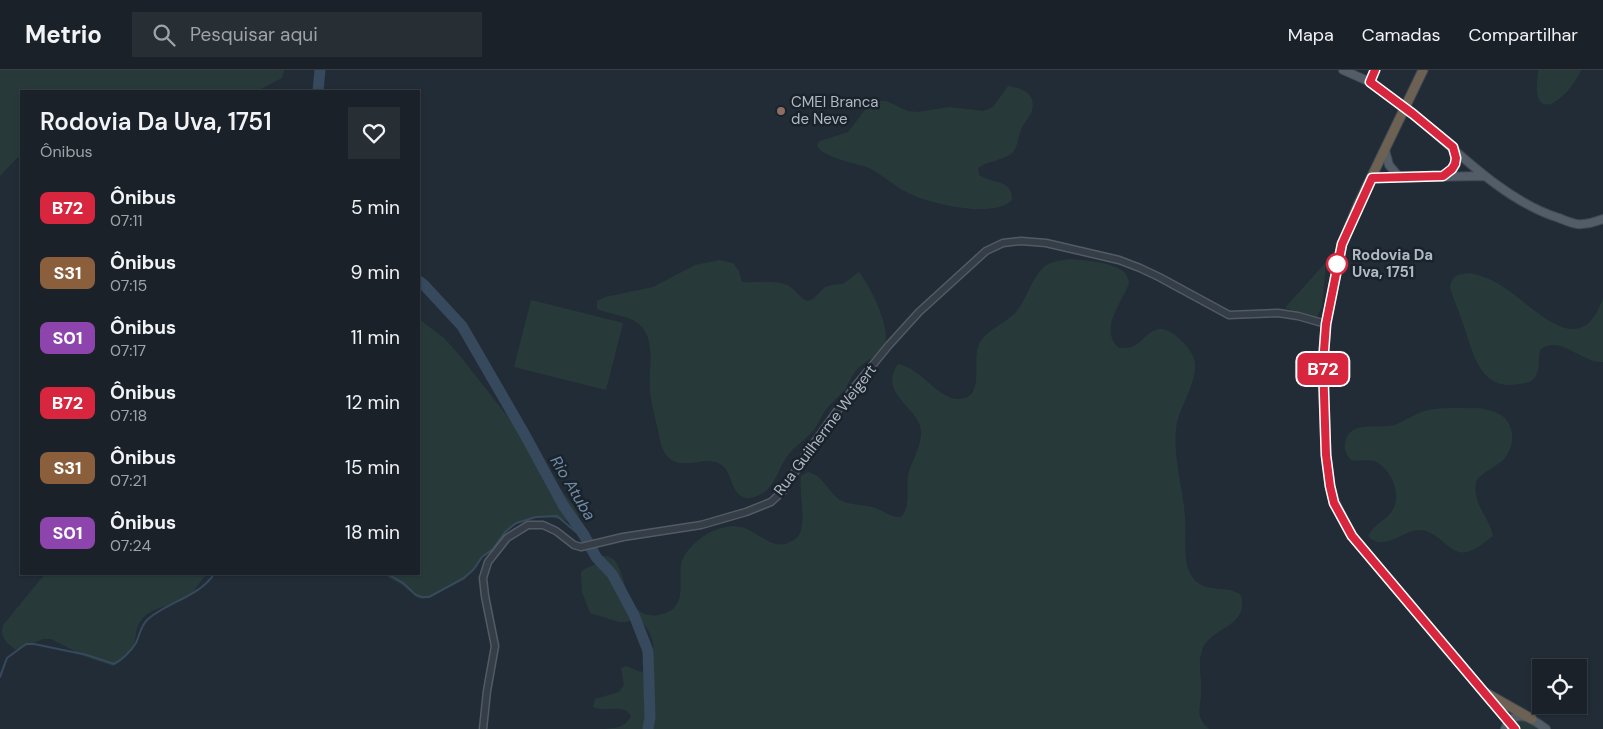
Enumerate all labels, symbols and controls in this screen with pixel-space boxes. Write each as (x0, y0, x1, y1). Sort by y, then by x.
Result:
search box (132, 12, 482, 57)
text: Metrio (25, 19, 102, 50)
icon: search (150, 21, 178, 49)
text: Pesquisar aqui (190, 22, 318, 47)
text: Mapa (1288, 23, 1334, 47)
text: Camadas (1362, 23, 1440, 47)
text: Compartilhar (1468, 23, 1578, 47)
place label: CMEI Branca de Neve (791, 92, 878, 129)
marker: CMEI Branca de Neve (775, 105, 787, 117)
text: Rodovia Da Uva, 1751 (40, 106, 272, 137)
button: heart (348, 107, 400, 159)
text: Ônibus (40, 141, 93, 162)
text: Ônibus (110, 185, 176, 210)
text: 5 min (351, 195, 400, 220)
text: B72 (52, 196, 83, 220)
text: 07:11 (110, 210, 142, 231)
place label: Rodovia Da Uva, 1751 (1352, 245, 1433, 282)
text: Ônibus (110, 250, 176, 275)
marker: Rodovia Da Uva, 1751 (1326, 253, 1348, 275)
text: 9 min (351, 260, 400, 285)
text: S31 (53, 261, 82, 285)
text: 07:15 (110, 275, 147, 296)
text: Ônibus (110, 315, 176, 340)
text: 11 min (351, 325, 400, 350)
text: S01 (52, 326, 83, 350)
text: 07:17 (110, 340, 146, 361)
line badge: B72 (1294, 353, 1352, 385)
text: B72 (1307, 357, 1339, 381)
street label: Rua Guilherme Weigert (769, 360, 881, 500)
text: Ônibus (110, 380, 176, 405)
text: 12 min (346, 390, 400, 415)
text: B72 (52, 391, 83, 415)
text: 07:18 (110, 405, 147, 426)
text: Ônibus (110, 445, 176, 470)
water label: Rio Atuba (546, 452, 601, 524)
text: 15 min (345, 455, 400, 480)
text: S31 (53, 456, 82, 480)
text: 07:21 (110, 470, 147, 491)
text: Ônibus (110, 510, 176, 535)
text: 18 min (345, 520, 400, 545)
text: S01 (52, 521, 83, 545)
text: 07:24 (110, 535, 151, 556)
map controls (1532, 659, 1587, 714)
button: locate (1532, 659, 1587, 714)

